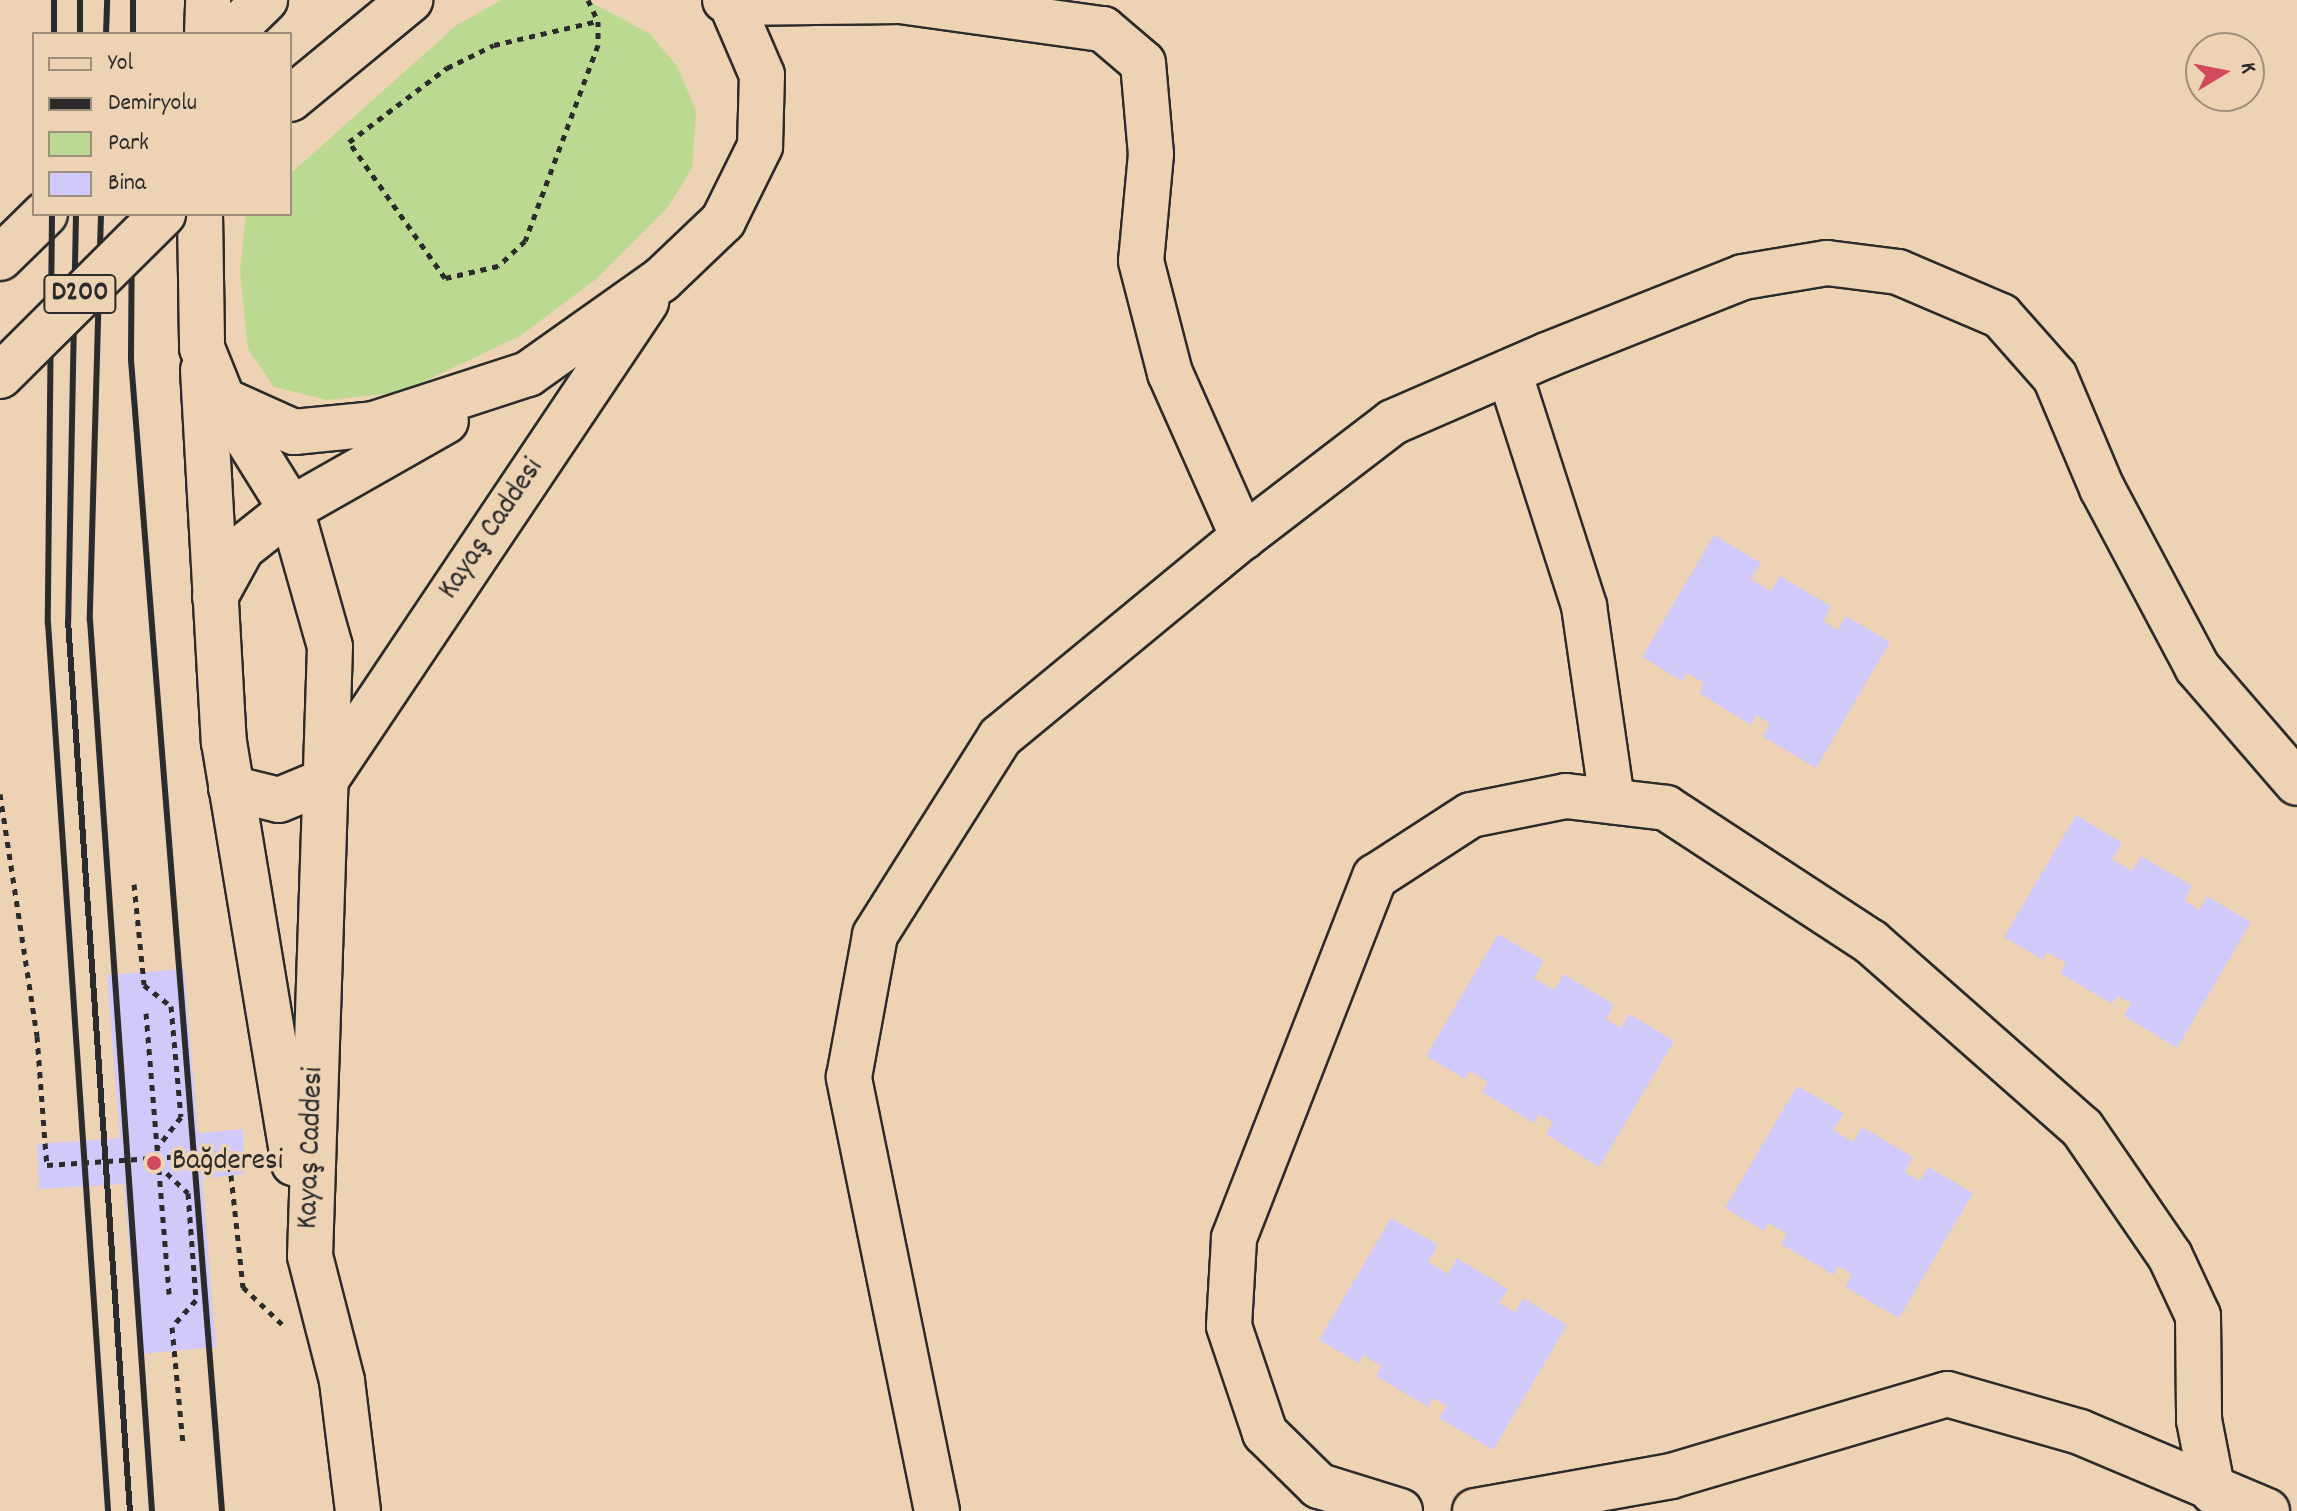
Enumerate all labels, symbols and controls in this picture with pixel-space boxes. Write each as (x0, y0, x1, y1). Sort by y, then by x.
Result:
legend (32, 32, 292, 216)
north arrow (2185, 32, 2265, 112)
text: Yol (108, 47, 133, 81)
text: K (2231, 60, 2263, 76)
text: Demiryolu (108, 87, 197, 121)
text: Park (108, 127, 149, 161)
text: Bina (108, 167, 146, 201)
road number: D200 (42, 270, 118, 318)
street label: Kayaş Caddesi (433, 453, 553, 607)
street label: Kayaş Caddesi (292, 1066, 334, 1230)
place label: Bağderesi (172, 1145, 283, 1181)
marker: Bağderesi (143, 1152, 165, 1174)

